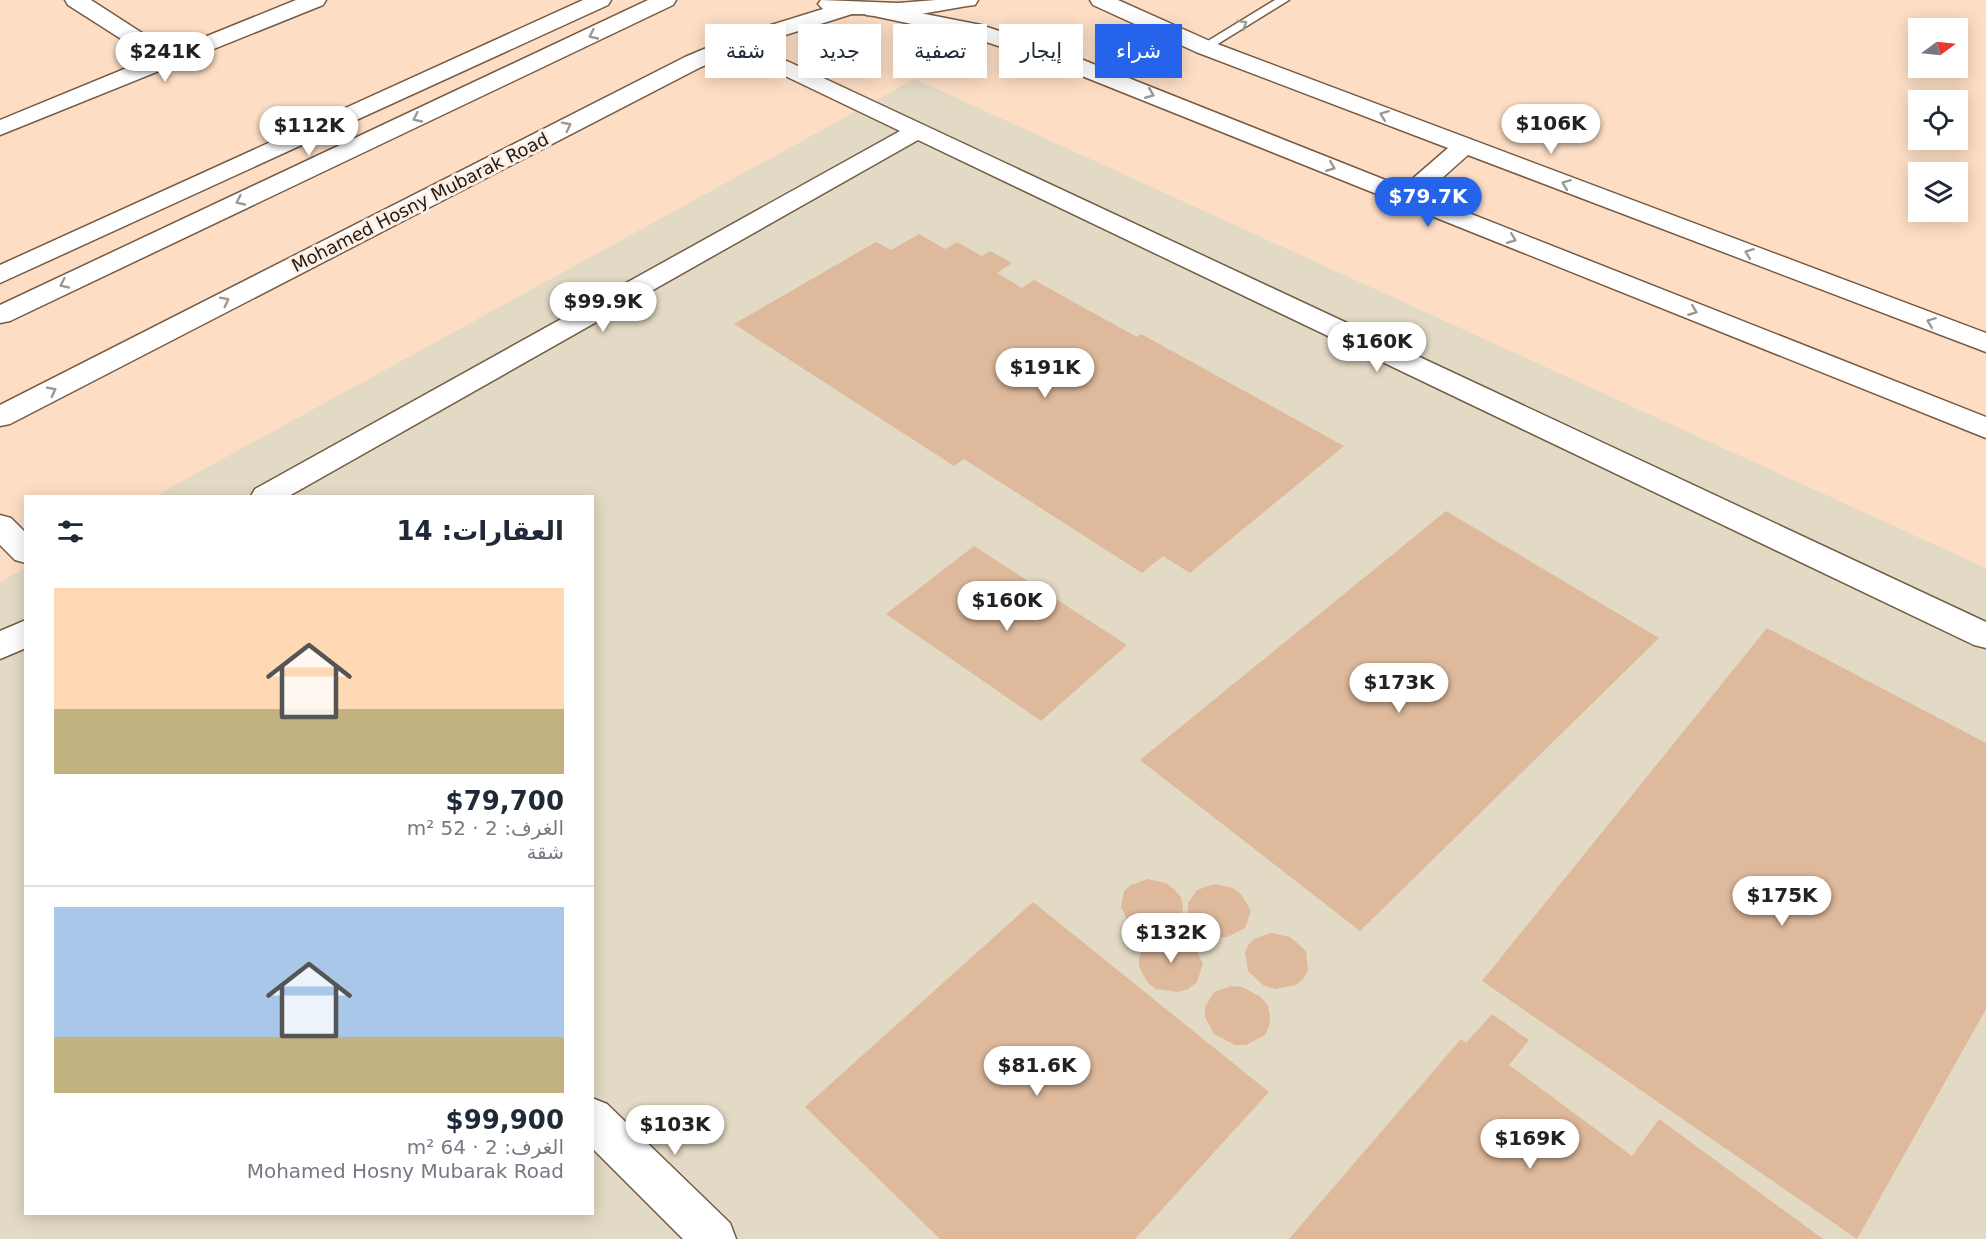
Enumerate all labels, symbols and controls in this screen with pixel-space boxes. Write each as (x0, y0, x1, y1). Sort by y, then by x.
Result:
north arrow (1908, 18, 1968, 78)
map controls (1908, 18, 1968, 222)
one-way arrow (1237, 19, 1247, 31)
chip: شقة (705, 24, 786, 78)
chip: جديد (798, 24, 881, 78)
chip: تصفية (893, 24, 987, 78)
chip: إيجار (999, 24, 1083, 78)
chip: شراء (1095, 24, 1182, 78)
one-way arrow (589, 27, 600, 39)
pin: $241K (123, 32, 207, 83)
text: $241K (129, 39, 201, 63)
one-way arrow (1144, 87, 1155, 100)
button: locate (1908, 90, 1968, 150)
pin: $106K (1509, 104, 1593, 155)
pin: $112K (267, 106, 351, 157)
one-way arrow (1379, 110, 1390, 123)
one-way arrow (412, 111, 423, 123)
text: $106K (1515, 111, 1587, 135)
text: $112K (273, 113, 345, 137)
one-way arrow (561, 122, 571, 133)
street label: Mohamed Hosny Mubarak Road (288, 128, 552, 276)
one-way arrow (1325, 160, 1336, 172)
button: layers (1908, 162, 1968, 222)
pin: $79.7K (1379, 177, 1477, 228)
one-way arrow (1562, 179, 1573, 191)
text: $79.7K (1389, 184, 1467, 208)
one-way arrow (236, 194, 247, 206)
one-way arrow (1506, 232, 1517, 244)
one-way arrow (1744, 248, 1755, 260)
one-way arrow (60, 277, 71, 289)
pin: $99.9K (554, 282, 652, 333)
text: $99.9K (564, 289, 642, 313)
one-way arrow (219, 297, 230, 309)
one-way arrow (1687, 304, 1698, 316)
one-way arrow (1926, 317, 1937, 329)
pin: $160K (1335, 322, 1419, 373)
text: $160K (1341, 329, 1413, 353)
pin: $191K (1003, 348, 1087, 399)
text: $191K (1009, 355, 1081, 379)
one-way arrow (46, 386, 57, 398)
icon: filters (54, 515, 87, 548)
text: العقارات: 14 (397, 516, 564, 546)
pin: $160K (965, 581, 1049, 632)
text: $160K (971, 588, 1043, 612)
icon: home (255, 627, 363, 735)
pin: $173K (1357, 663, 1441, 714)
text: $173K (1363, 670, 1435, 694)
text: $79,700 (446, 786, 564, 816)
text: الغرف: 2 · 52 m² (407, 816, 564, 840)
text: شقة (526, 840, 564, 864)
pin: $175K (1740, 876, 1824, 927)
text: $175K (1746, 883, 1818, 907)
pin: $132K (1129, 913, 1213, 964)
text: $132K (1135, 920, 1207, 944)
icon: home (255, 946, 363, 1054)
pin: $81.6K (988, 1046, 1086, 1097)
text: $81.6K (998, 1053, 1076, 1077)
text: $99,900 (446, 1105, 564, 1135)
pin: $103K (633, 1105, 717, 1156)
text: $103K (639, 1112, 711, 1136)
pin: $169K (1488, 1119, 1572, 1170)
text: $169K (1494, 1126, 1566, 1150)
text: الغرف: 2 · 64 m² (407, 1135, 564, 1159)
text: Mohamed Hosny Mubarak Road (247, 1159, 564, 1183)

